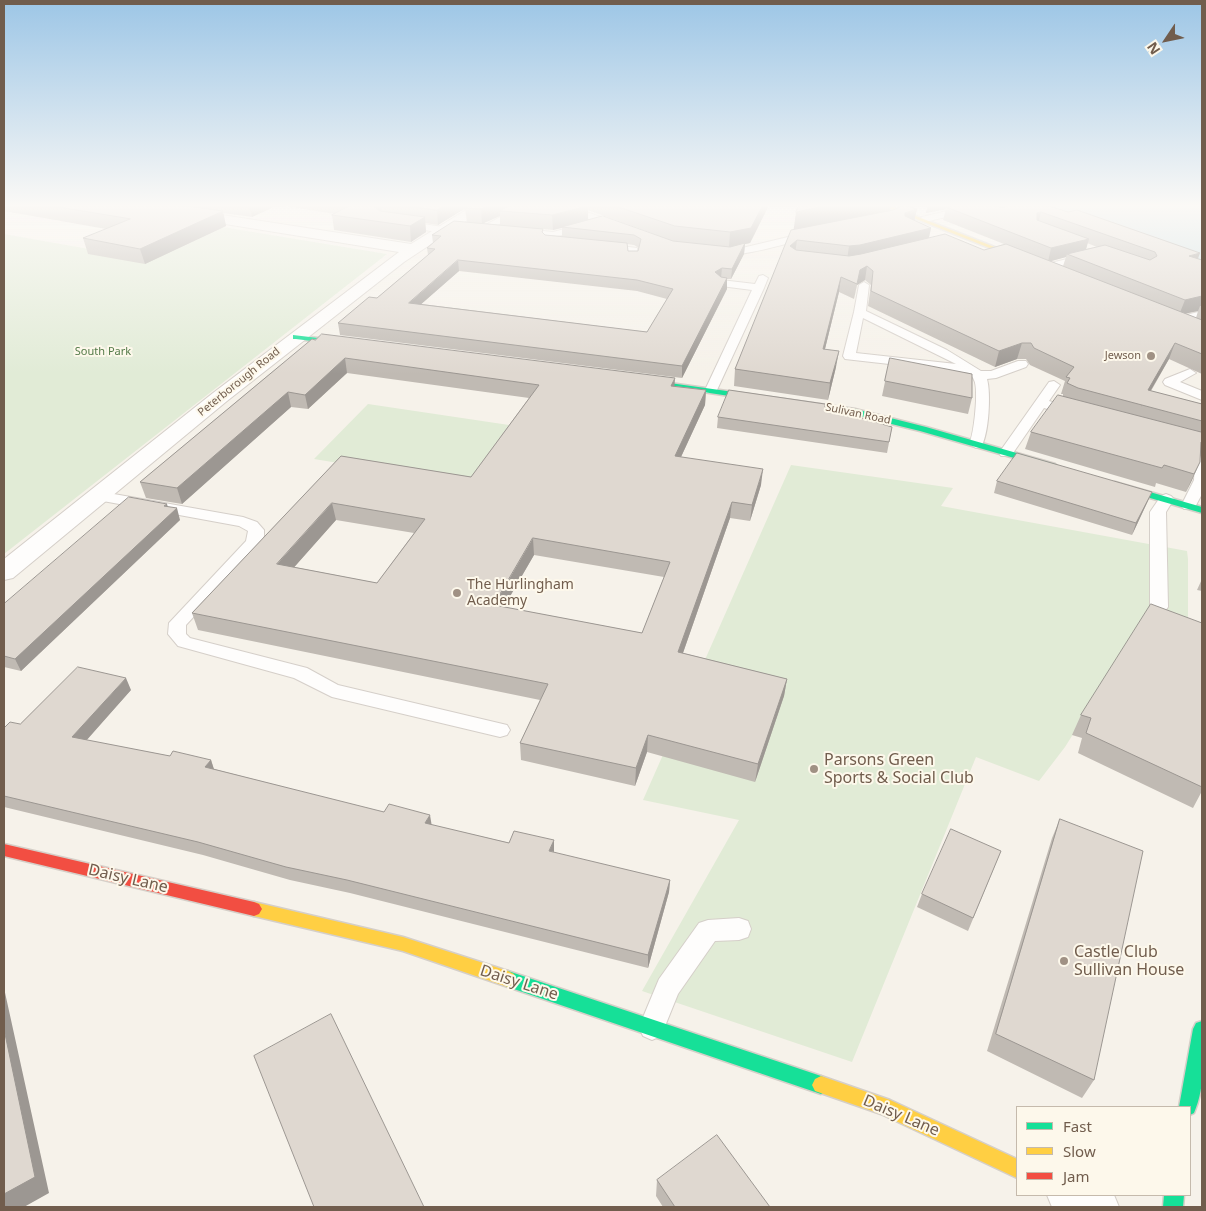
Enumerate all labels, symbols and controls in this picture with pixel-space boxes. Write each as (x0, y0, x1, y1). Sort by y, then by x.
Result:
north arrow (1141, 15, 1191, 65)
text: N (1142, 39, 1164, 59)
park label: South Park (75, 345, 131, 359)
street label: Peterborough Road (195, 345, 283, 419)
place label: Jewson (1105, 349, 1141, 363)
marker: Jewson (1145, 350, 1157, 362)
street label: Sulivan Road (824, 401, 892, 427)
place label: The Hurlingham Academy (467, 577, 574, 610)
marker: The Hurlingham Academy (451, 587, 463, 599)
place label: Parsons Green Sports & Social Club (824, 750, 974, 788)
marker: Parsons Green Sports & Social Club (808, 763, 820, 775)
street label: Daisy Lane (86, 861, 170, 897)
place label: Castle Club Sullivan House (1074, 942, 1184, 980)
marker: Castle Club Sullivan House (1058, 955, 1070, 967)
street label: Daisy Lane (477, 961, 561, 1005)
street label: Daisy Lane (860, 1091, 942, 1141)
legend (1016, 1106, 1191, 1196)
text: Fast (1063, 1116, 1092, 1136)
text: Slow (1063, 1141, 1096, 1161)
text: Jam (1063, 1166, 1090, 1186)

